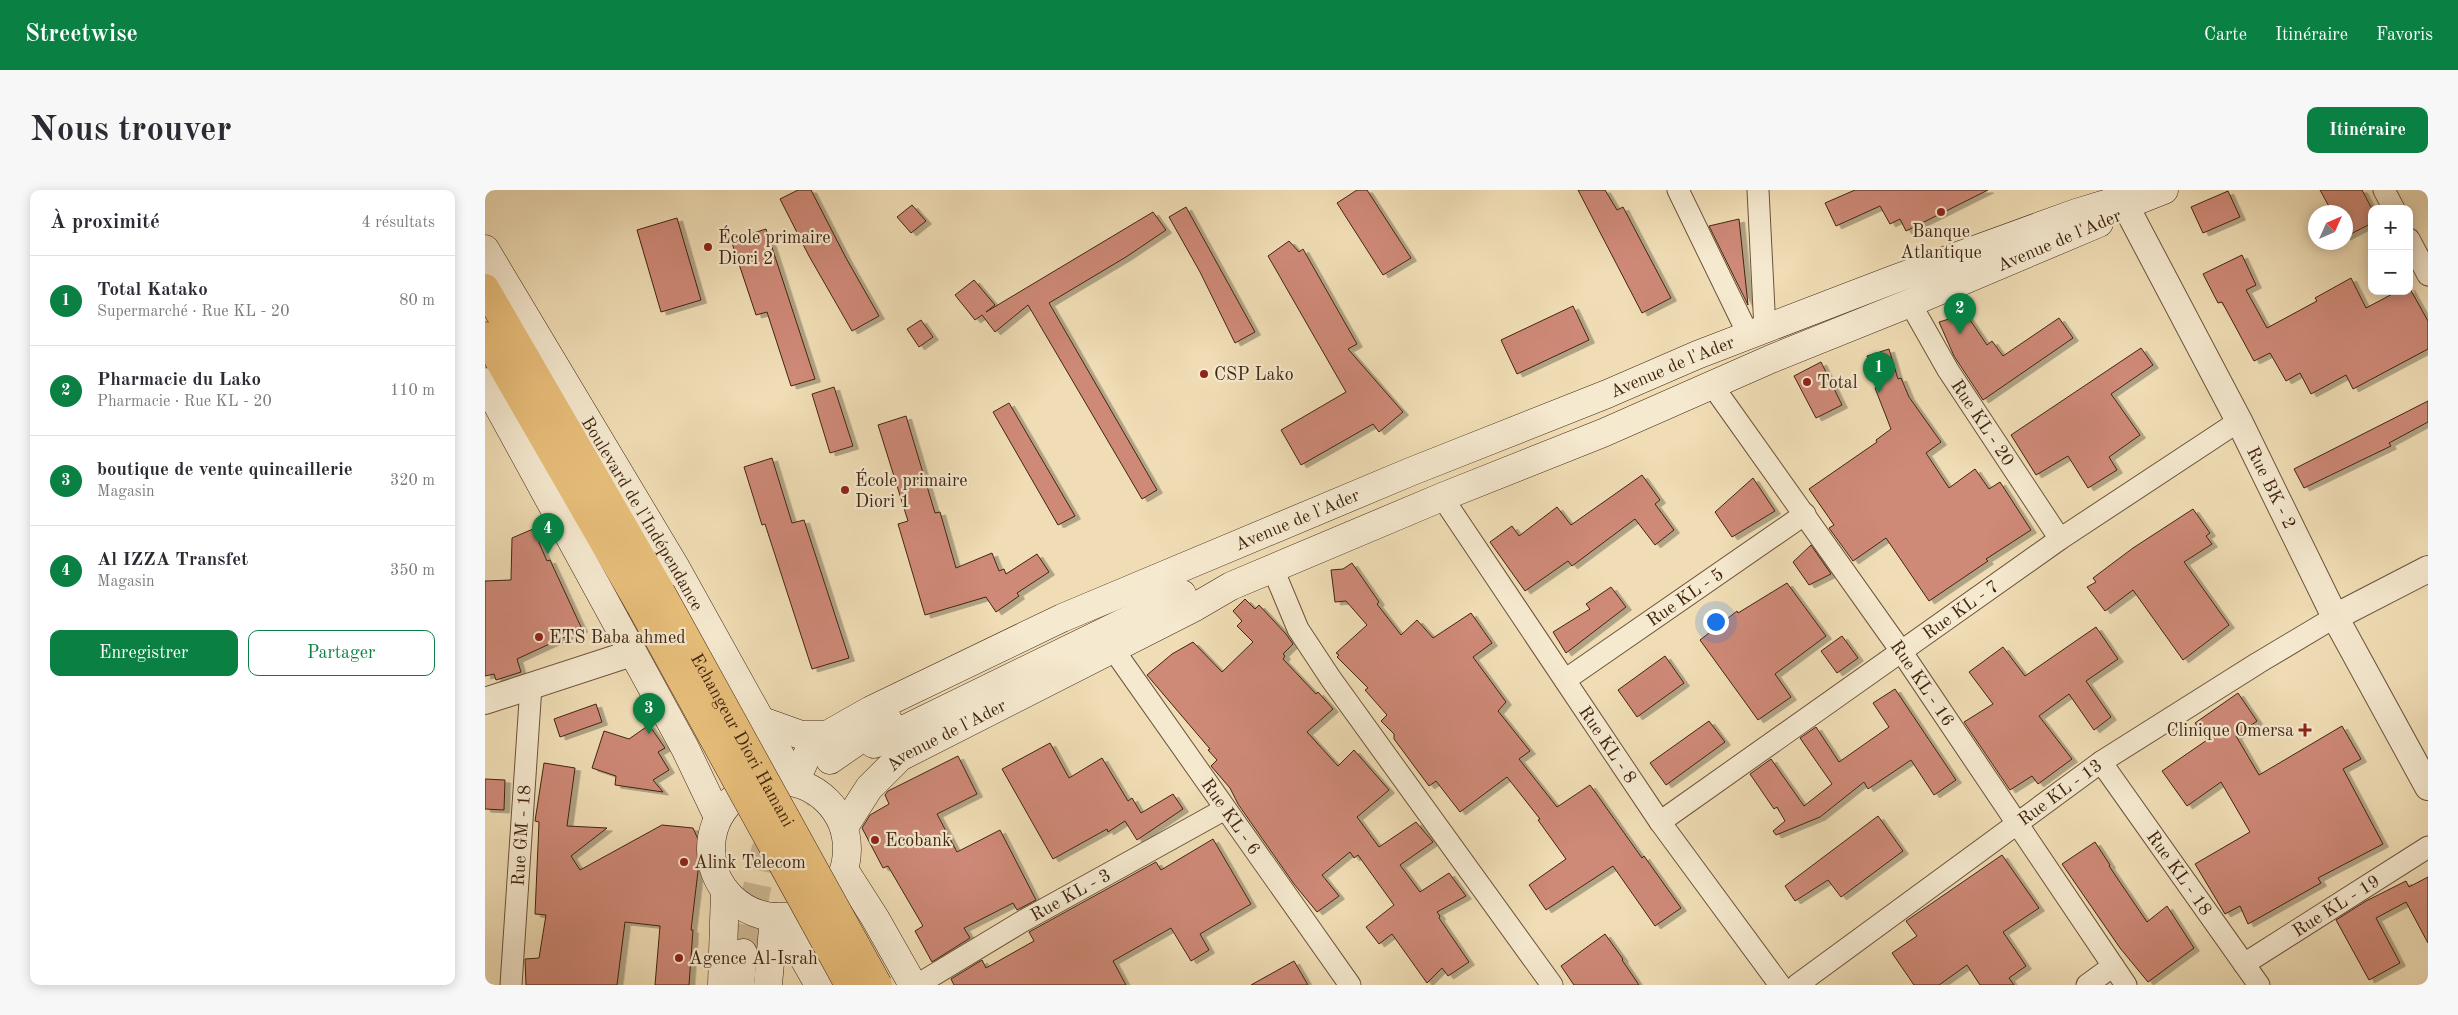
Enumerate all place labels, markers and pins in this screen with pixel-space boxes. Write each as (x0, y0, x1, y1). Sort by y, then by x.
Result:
marker: Banque Atlantique (1935, 206, 1947, 218)
place label: Banque Atlantique (1900, 223, 1982, 262)
place label: École primaire Diori 2 (718, 225, 831, 268)
marker: École primaire Diori 2 (702, 241, 714, 253)
pin: 2 (1944, 293, 1976, 334)
pin: 1 (1863, 352, 1895, 393)
place label: CSP Lako (1214, 366, 1294, 384)
marker: CSP Lako (1198, 368, 1210, 380)
place label: Total (1817, 374, 1858, 392)
marker: Total (1801, 376, 1813, 388)
place label: École primaire Diori 1 (855, 468, 968, 511)
marker: École primaire Diori 1 (839, 484, 851, 496)
pin: 4 (532, 513, 564, 554)
place label: ETS Baba ahmed (549, 629, 686, 647)
marker: ETS Baba ahmed (533, 631, 545, 643)
pin: 3 (633, 693, 665, 734)
place label: Clinique Omersa (2166, 722, 2294, 740)
marker: Clinique Omersa (2298, 723, 2312, 737)
place label: Ecobank (885, 832, 951, 850)
marker: Ecobank (869, 834, 881, 846)
place label: Alink Telecom (694, 854, 806, 872)
marker: Alink Telecom (678, 856, 690, 868)
place label: Agence Al-Israh (689, 950, 818, 968)
marker: Agence Al-Israh (673, 952, 685, 964)

